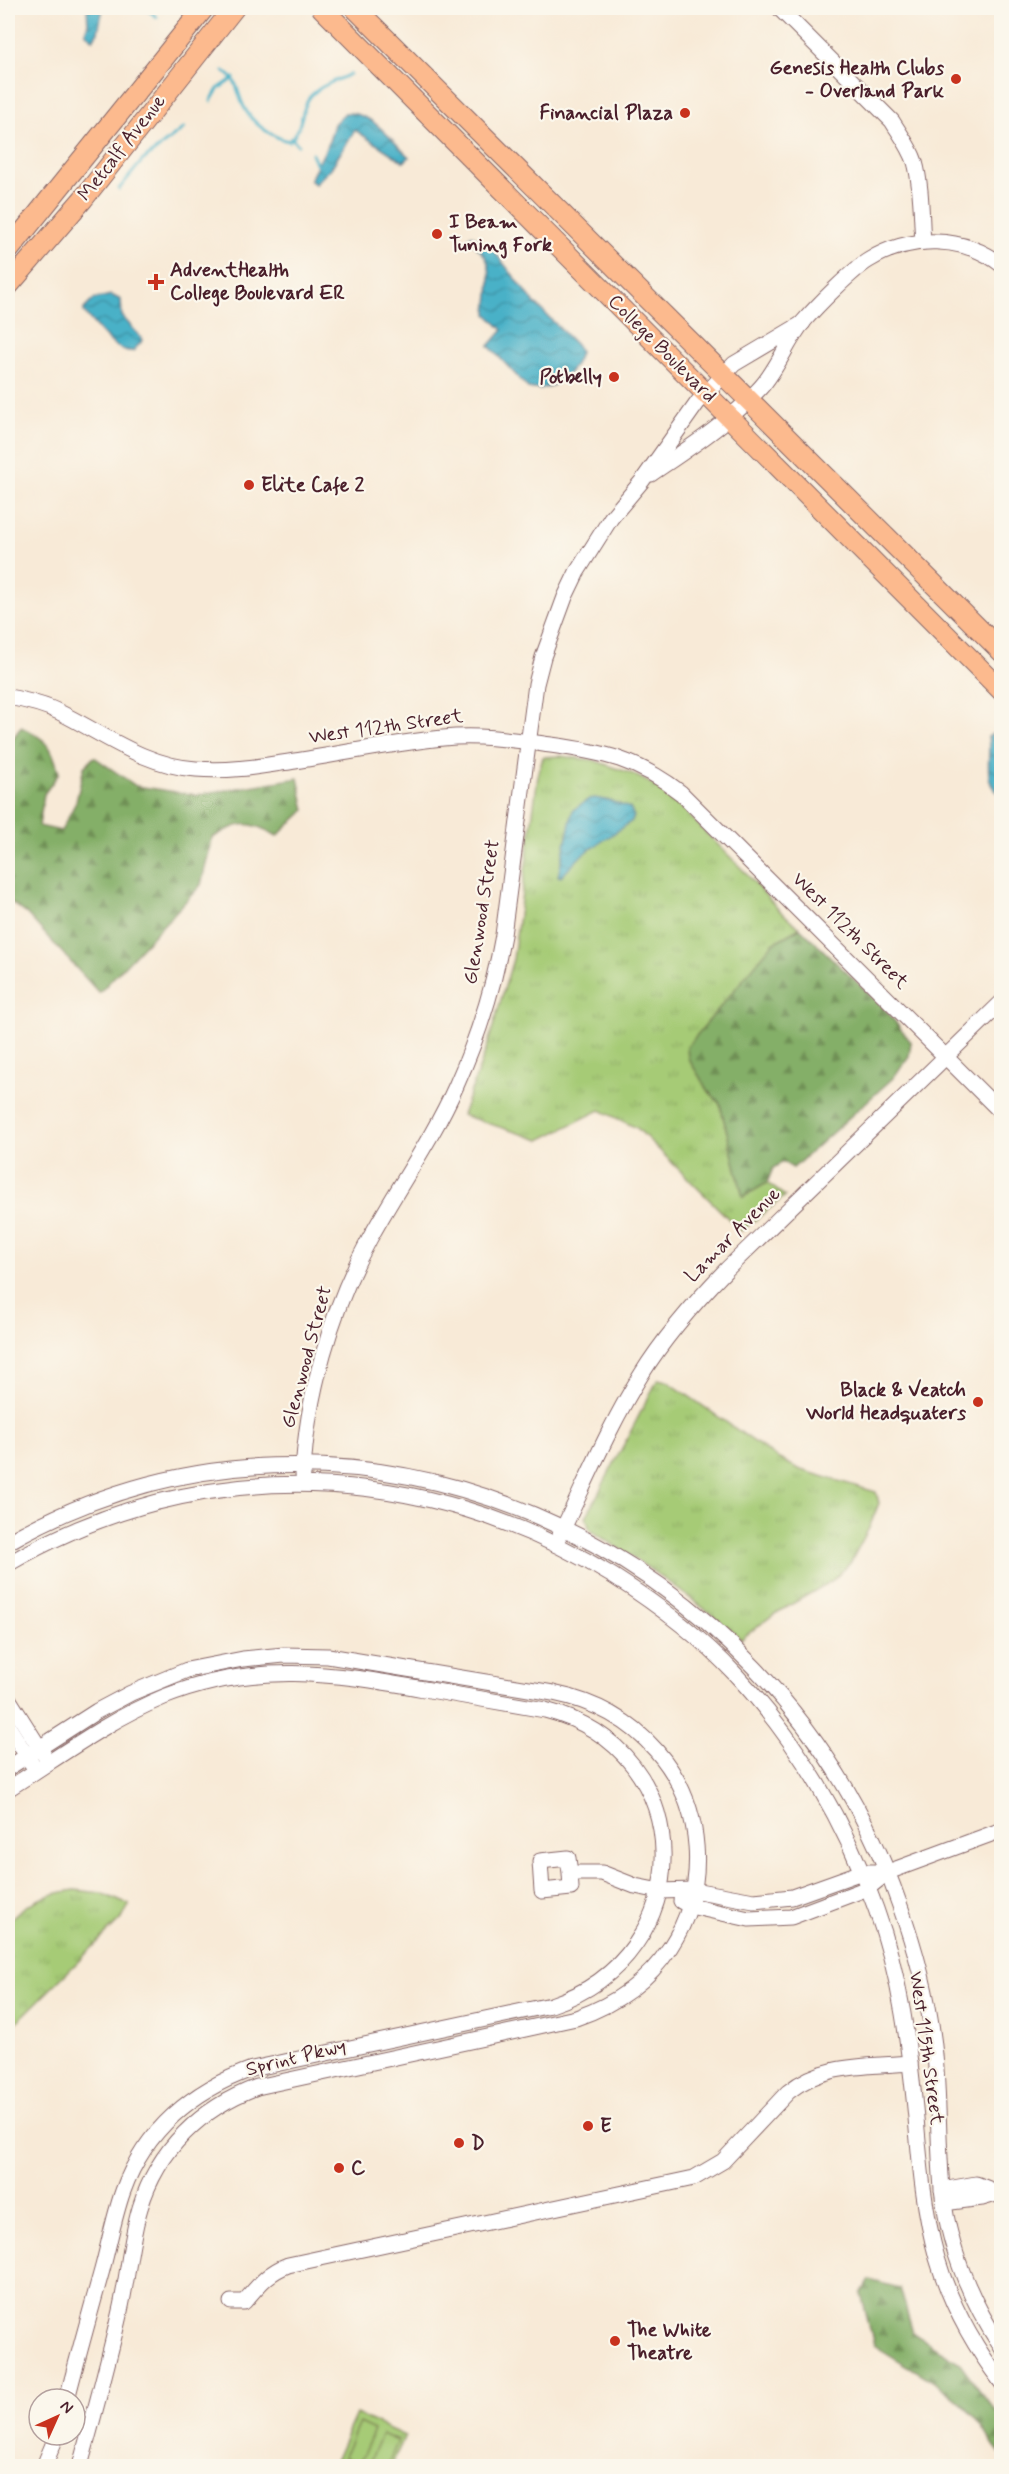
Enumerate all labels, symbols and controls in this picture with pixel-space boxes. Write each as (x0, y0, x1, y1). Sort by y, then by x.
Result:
place label: Genesis Health Clubs - Overland Park (769, 55, 945, 105)
marker: Genesis Health Clubs - Overland Park (949, 72, 963, 86)
street label: Metcalf Avenue (72, 89, 172, 207)
place label: Financial Plaza (540, 100, 673, 127)
marker: Financial Plaza (678, 106, 692, 120)
place label: I Beam Tuning Fork (449, 209, 552, 259)
marker: I Beam Tuning Fork (430, 227, 444, 241)
place label: AdventHealth College Boulevard ER (170, 257, 345, 307)
marker: AdventHealth College Boulevard ER (147, 273, 165, 291)
street label: College Boulevard (602, 289, 722, 409)
place label: Potbelly (539, 364, 602, 391)
marker: Potbelly (607, 370, 621, 384)
place label: Elite Cafe 2 (261, 472, 365, 499)
marker: Elite Cafe 2 (242, 478, 256, 492)
street label: West 112th Street (307, 703, 465, 751)
street label: Glenwood Street (457, 838, 507, 986)
street label: West 112th Street (786, 867, 915, 996)
street label: Lamar Avenue (679, 1181, 787, 1289)
street label: Glenwood Street (275, 1283, 339, 1431)
place label: Black & Veatch World Headquaters (805, 1377, 966, 1427)
marker: Black & Veatch World Headquaters (971, 1395, 985, 1409)
street label: West 115th Street (902, 1970, 950, 2127)
street label: Sprint Pkwy (243, 2033, 349, 2083)
place label: E (600, 2113, 612, 2140)
marker: E (581, 2119, 595, 2133)
place label: D (471, 2130, 485, 2157)
marker: D (452, 2136, 466, 2150)
place label: C (351, 2155, 366, 2182)
marker: C (332, 2161, 346, 2175)
place label: The White Theatre (627, 2317, 712, 2367)
marker: The White Theatre (608, 2334, 622, 2348)
north arrow (27, 2387, 87, 2447)
text: N (55, 2396, 78, 2419)

